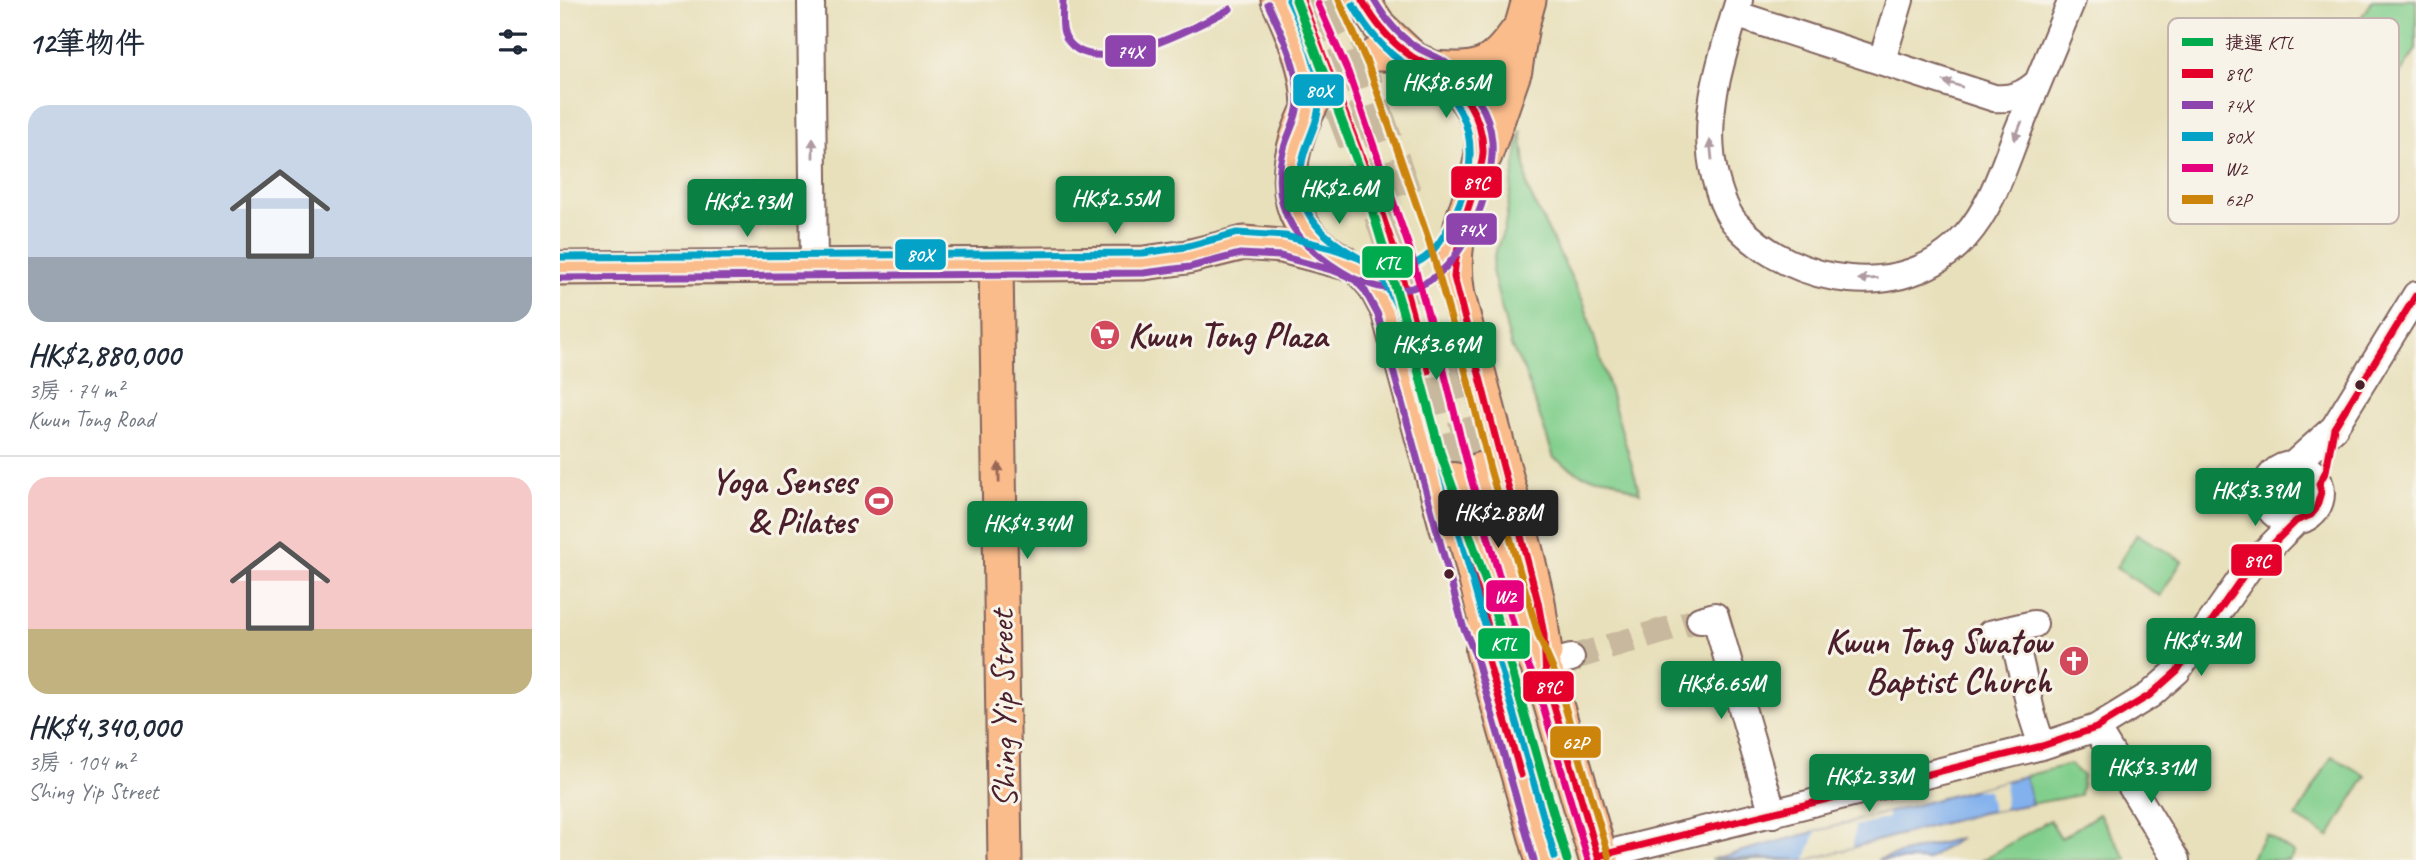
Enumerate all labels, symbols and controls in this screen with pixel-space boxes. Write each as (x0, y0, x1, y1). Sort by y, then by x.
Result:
legend (2168, 18, 2399, 224)
icon: filters (494, 23, 532, 61)
text: 12筆物件 (28, 24, 145, 62)
text: 捷運 KTL (2225, 31, 2295, 55)
line badge: 74X (1104, 34, 1157, 68)
text: 74X (1117, 40, 1147, 64)
pin: HK$8.65M (1374, 60, 1518, 120)
text: 89C (2225, 62, 2253, 86)
text: HK$8.65M (1402, 68, 1490, 97)
line badge: 80X (1292, 73, 1345, 107)
one-way arrow (1942, 78, 1963, 89)
text: 80X (1305, 79, 1336, 103)
text: 74X (2225, 94, 2255, 118)
one-way arrow (2013, 121, 2024, 142)
text: 80X (2225, 125, 2255, 149)
one-way arrow (807, 137, 818, 159)
one-way arrow (1706, 139, 1717, 161)
icon: home (217, 151, 343, 277)
text: W2 (2225, 157, 2249, 181)
line badge: 89C (1450, 165, 1503, 199)
pin: HK$2.6M (1274, 166, 1404, 226)
text: 89C (1463, 171, 1492, 195)
text: HK$2.6M (1300, 174, 1378, 203)
pin: HK$2.55M (1043, 176, 1187, 236)
pin: HK$2.93M (675, 180, 819, 239)
text: HK$2.55M (1072, 184, 1158, 213)
text: HK$2.93M (703, 187, 791, 216)
text: 62P (2225, 188, 2254, 212)
line badge: 74X (1445, 212, 1498, 246)
text: 74X (1458, 218, 1488, 242)
line badge: 80X (894, 238, 947, 271)
text: 80X (906, 243, 937, 267)
line badge: KTL (1361, 245, 1414, 279)
text: KTL (1375, 251, 1402, 275)
one-way arrow (1857, 274, 1879, 285)
place label: Kwun Tong Plaza (1128, 313, 1331, 358)
supermarket icon: Kwun Tong Plaza (1088, 318, 1122, 352)
pin: HK$3.69M (1364, 322, 1508, 382)
text: HK$3.69M (1392, 330, 1480, 359)
text: HK$2,880,000 (28, 336, 180, 374)
text: 3房 · 74 m² (28, 376, 123, 405)
unlabelled marker (2353, 378, 2367, 392)
text: Kwun Tong Road (28, 405, 154, 434)
place label: Yoga Senses & Pilates (711, 459, 860, 544)
one-way arrow (993, 462, 1005, 484)
pin: HK$3.39M (2183, 468, 2327, 528)
text: HK$3.39M (2211, 476, 2299, 505)
sports icon: Yoga Senses & Pilates (862, 484, 896, 518)
pin: HK$2.88M (1426, 490, 1570, 550)
text: HK$2.88M (1454, 498, 1542, 527)
pin: HK$4.34M (955, 502, 1099, 561)
text: HK$4.34M (983, 509, 1071, 538)
icon: home (217, 523, 343, 649)
line badge: 89C (2230, 543, 2283, 577)
text: 89C (2244, 549, 2273, 573)
unlabelled marker (1442, 567, 1456, 581)
line badge: W2 (1485, 579, 1525, 613)
text: W2 (1494, 585, 1519, 609)
street label: Shing Yip Street (979, 606, 1027, 808)
pin: HK$4.3M (2136, 618, 2266, 678)
place label: Kwun Tong Swatow Baptist Church (1825, 619, 2054, 704)
text: HK$4.3M (2162, 626, 2240, 655)
line badge: KTL (1477, 627, 1531, 660)
text: KTL (1491, 632, 1518, 656)
church icon: Kwun Tong Swatow Baptist Church (2057, 644, 2091, 678)
pin: HK$6.65M (1649, 662, 1793, 721)
text: HK$6.65M (1677, 669, 1765, 698)
line badge: 89C (1522, 670, 1575, 703)
text: 89C (1535, 675, 1564, 699)
text: HK$4,340,000 (28, 708, 180, 746)
line badge: 62P (1549, 725, 1602, 759)
text: 62P (1562, 731, 1591, 755)
pin: HK$3.31M (2079, 746, 2223, 805)
text: 3房 · 104 m² (28, 748, 134, 777)
text: HK$3.31M (2107, 753, 2195, 782)
pin: HK$2.33M (1797, 754, 1941, 814)
text: HK$2.33M (1825, 762, 1913, 791)
text: Shing Yip Street (28, 777, 158, 806)

